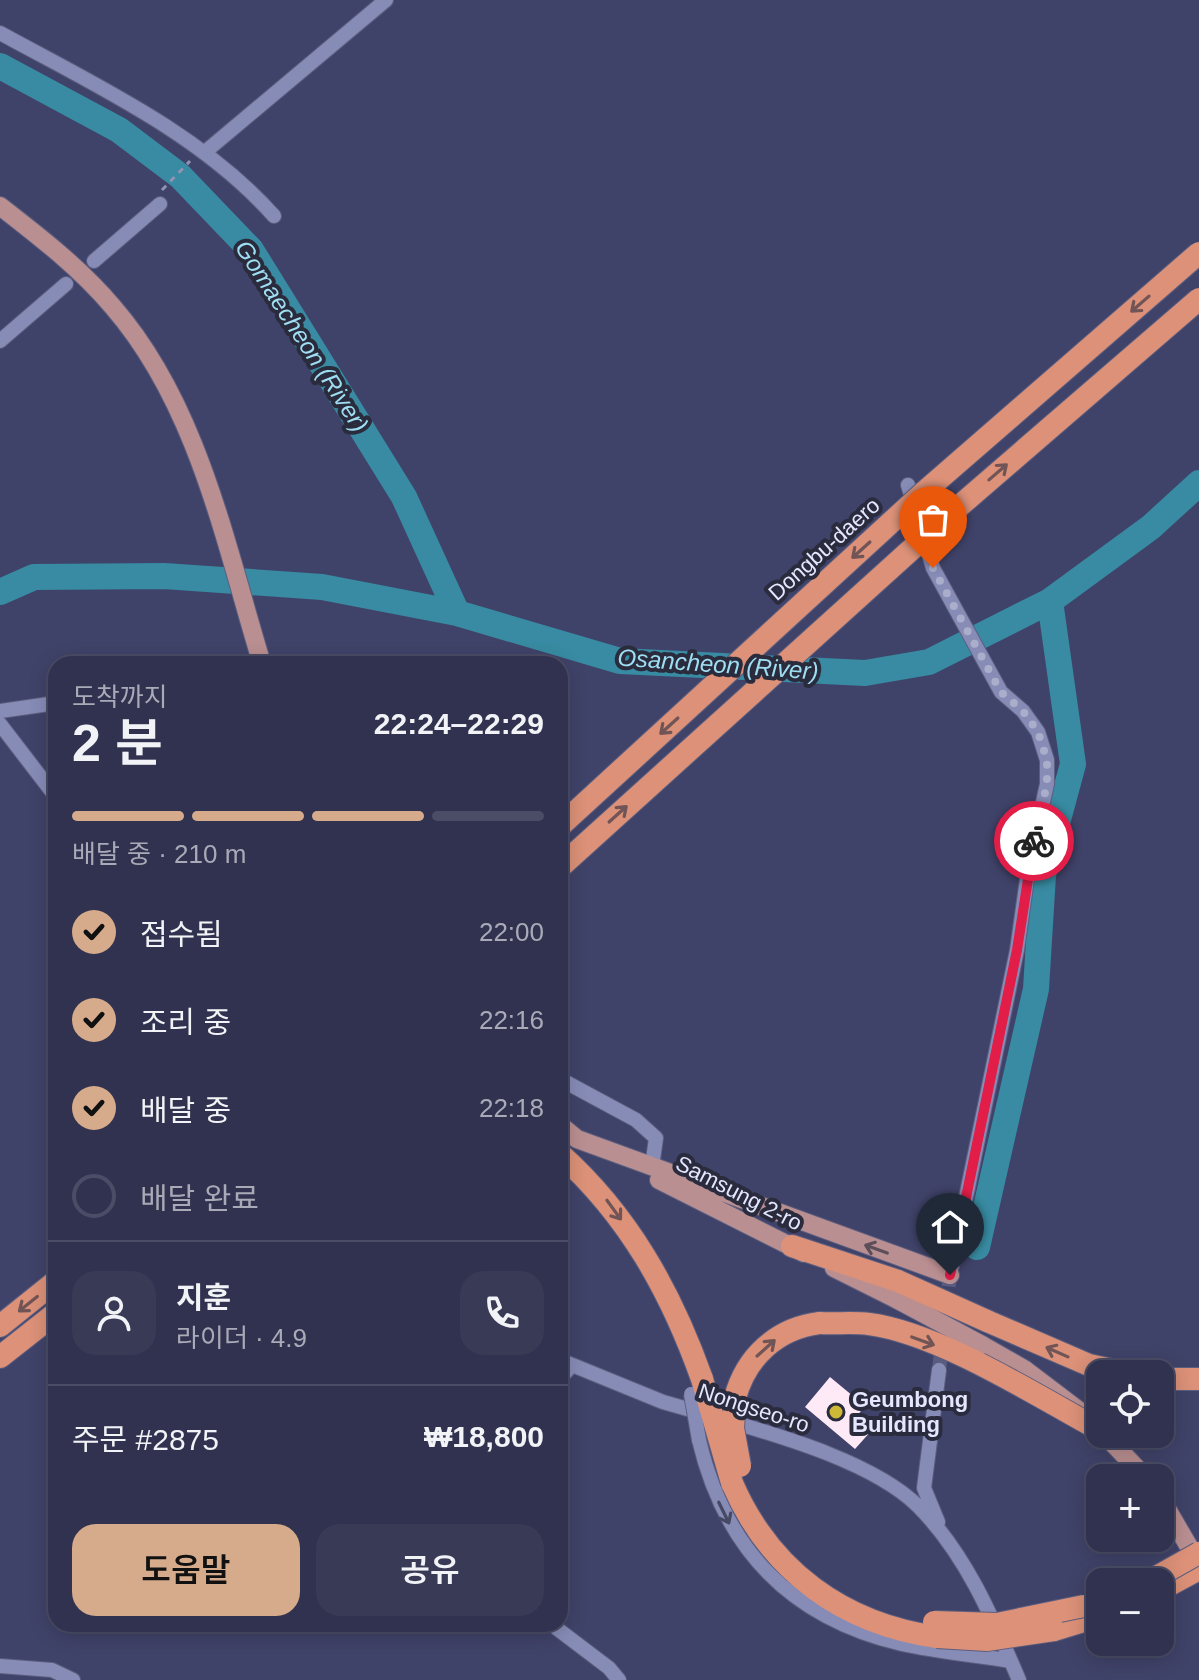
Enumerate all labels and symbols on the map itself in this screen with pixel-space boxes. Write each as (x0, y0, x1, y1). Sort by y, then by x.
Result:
water label: Gomaecheon (River) (230, 235, 374, 437)
one-way arrow (1131, 295, 1151, 313)
one-way arrow (988, 463, 1008, 481)
pin (899, 486, 967, 568)
street label: Dongbu-daero (763, 493, 885, 605)
one-way arrow (851, 541, 871, 560)
water label: Osancheon (River) (617, 644, 819, 684)
one-way arrow (660, 716, 680, 734)
courier (994, 801, 1074, 881)
one-way arrow (607, 806, 627, 824)
street label: Samsung 2-ro (672, 1150, 806, 1236)
pin (916, 1193, 984, 1275)
one-way arrow (605, 1199, 622, 1220)
one-way arrow (864, 1240, 889, 1255)
one-way arrow (18, 1295, 39, 1313)
one-way arrow (910, 1335, 935, 1349)
one-way arrow (756, 1338, 776, 1357)
one-way arrow (1045, 1343, 1070, 1358)
street label: Nongseo-ro (695, 1378, 813, 1438)
place label: Geumbong Building (852, 1387, 968, 1437)
marker: Geumbong Building (827, 1403, 845, 1421)
one-way arrow (717, 1501, 732, 1525)

